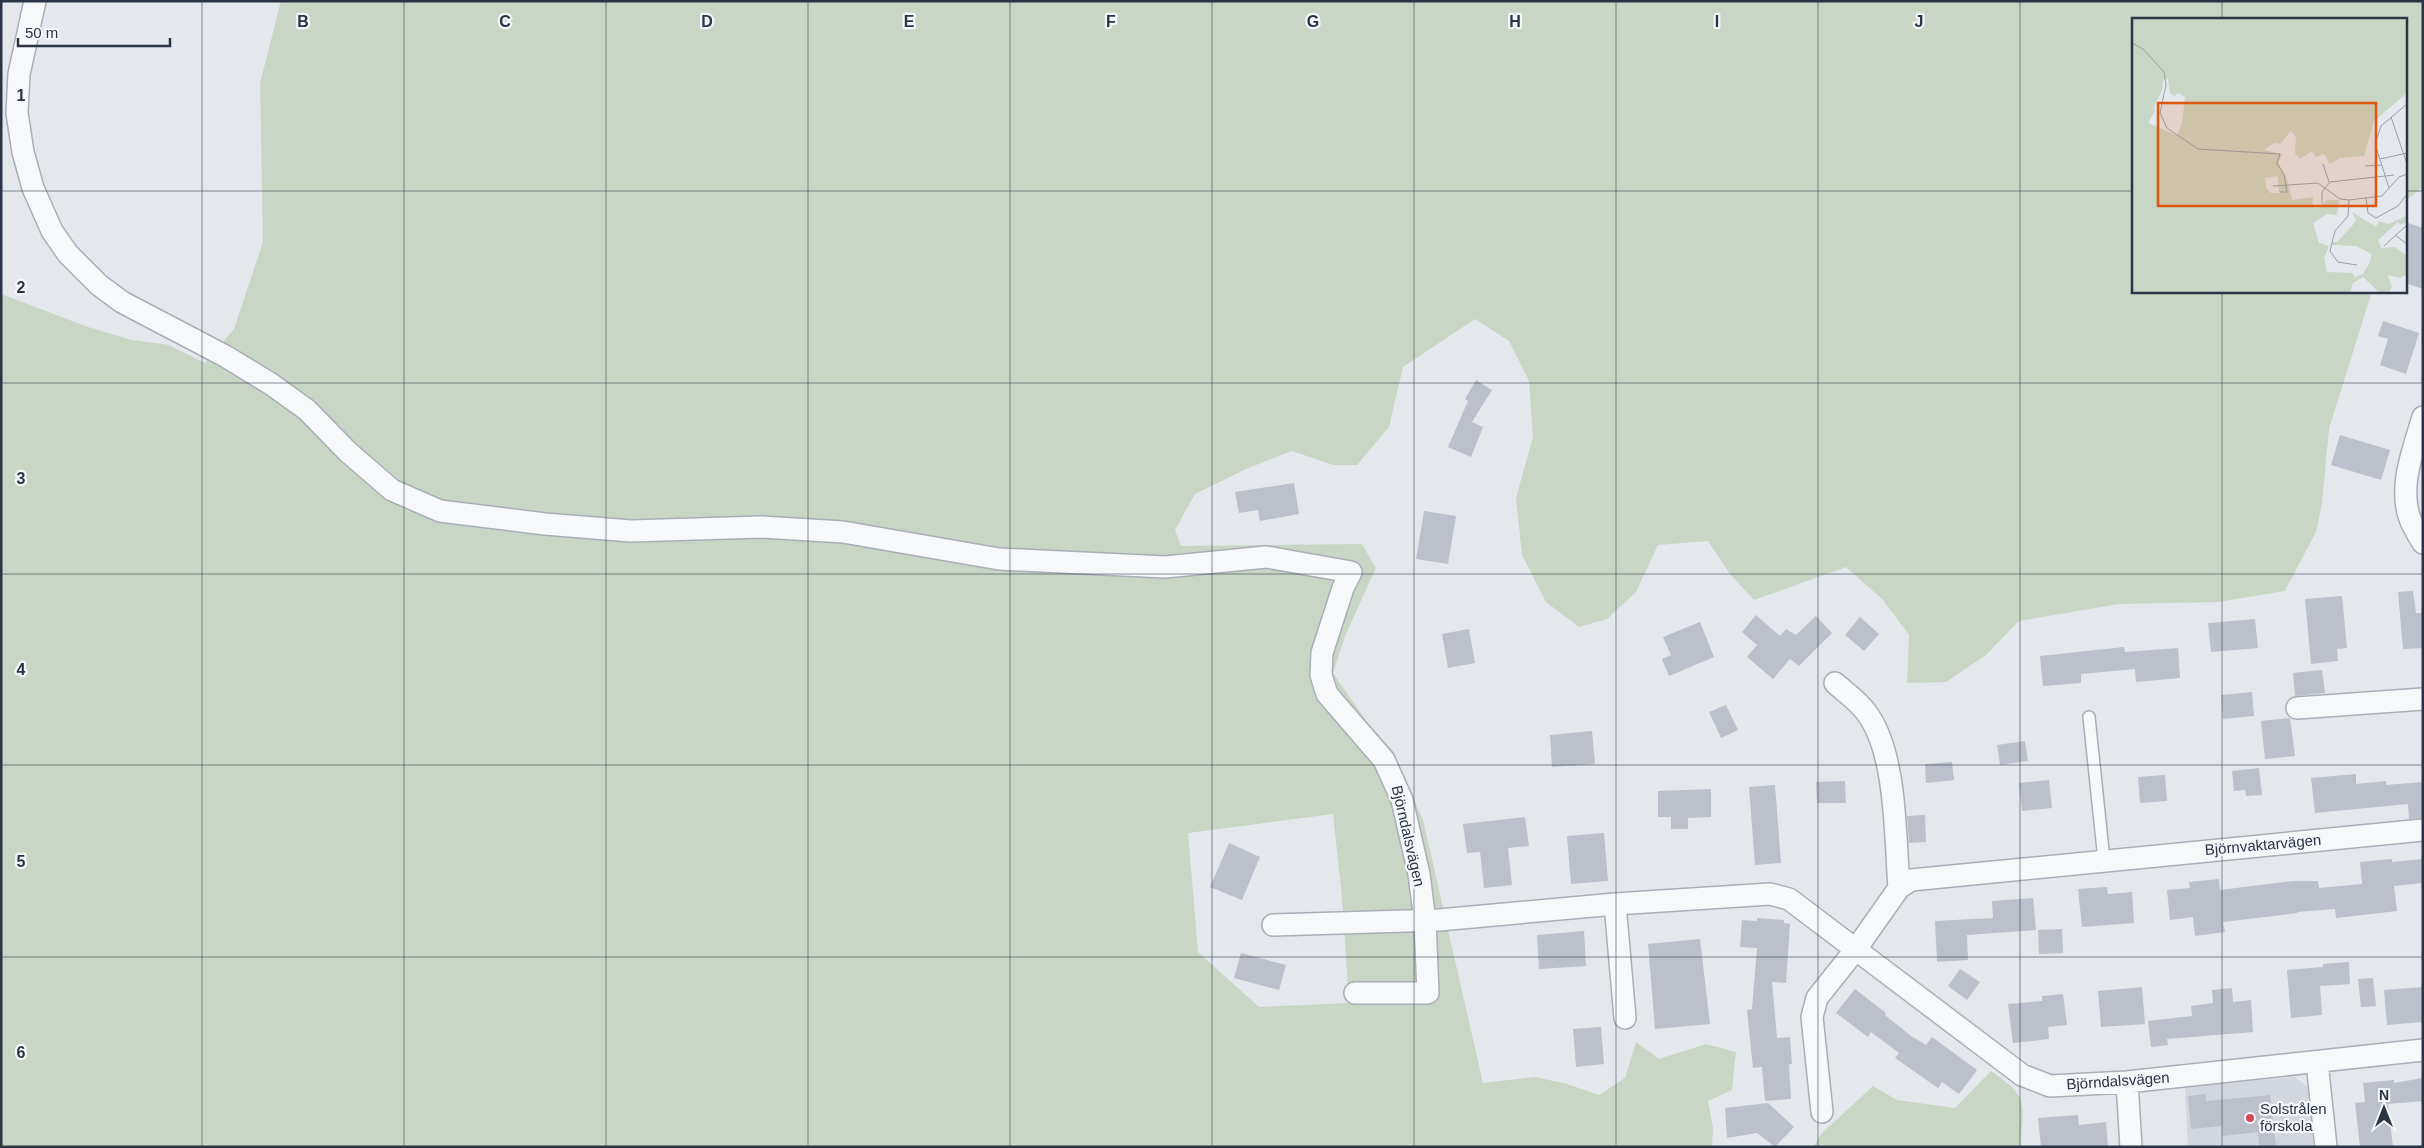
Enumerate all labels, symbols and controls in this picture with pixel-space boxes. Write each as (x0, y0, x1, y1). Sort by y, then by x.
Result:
text: B (297, 13, 309, 30)
text: C (499, 13, 511, 30)
text: D (701, 13, 713, 30)
text: E (904, 13, 915, 30)
text: F (1106, 13, 1116, 30)
text: G (1307, 13, 1319, 30)
text: H (1509, 13, 1521, 30)
text: I (1715, 13, 1719, 30)
text: J (1915, 13, 1923, 30)
scale bar (18, 15, 170, 47)
inset map (2132, 18, 2406, 292)
text: 50 m (25, 24, 58, 41)
text: 1 (17, 87, 26, 104)
text: 2 (17, 279, 26, 296)
text: 3 (17, 470, 26, 487)
text: 4 (17, 661, 26, 678)
street label: Björndalsvägen (1389, 784, 1428, 888)
street label: Björnvaktarvägen (2204, 831, 2322, 858)
text: 5 (17, 853, 26, 870)
text: 6 (17, 1044, 26, 1061)
street label: Björndalsvägen (2066, 1068, 2170, 1093)
north arrow (2359, 1083, 2409, 1133)
text: N (2379, 1087, 2389, 1103)
place label: Solstrålen förskola (2260, 1100, 2327, 1134)
marker: Solstrålen förskola (2244, 1112, 2256, 1124)

